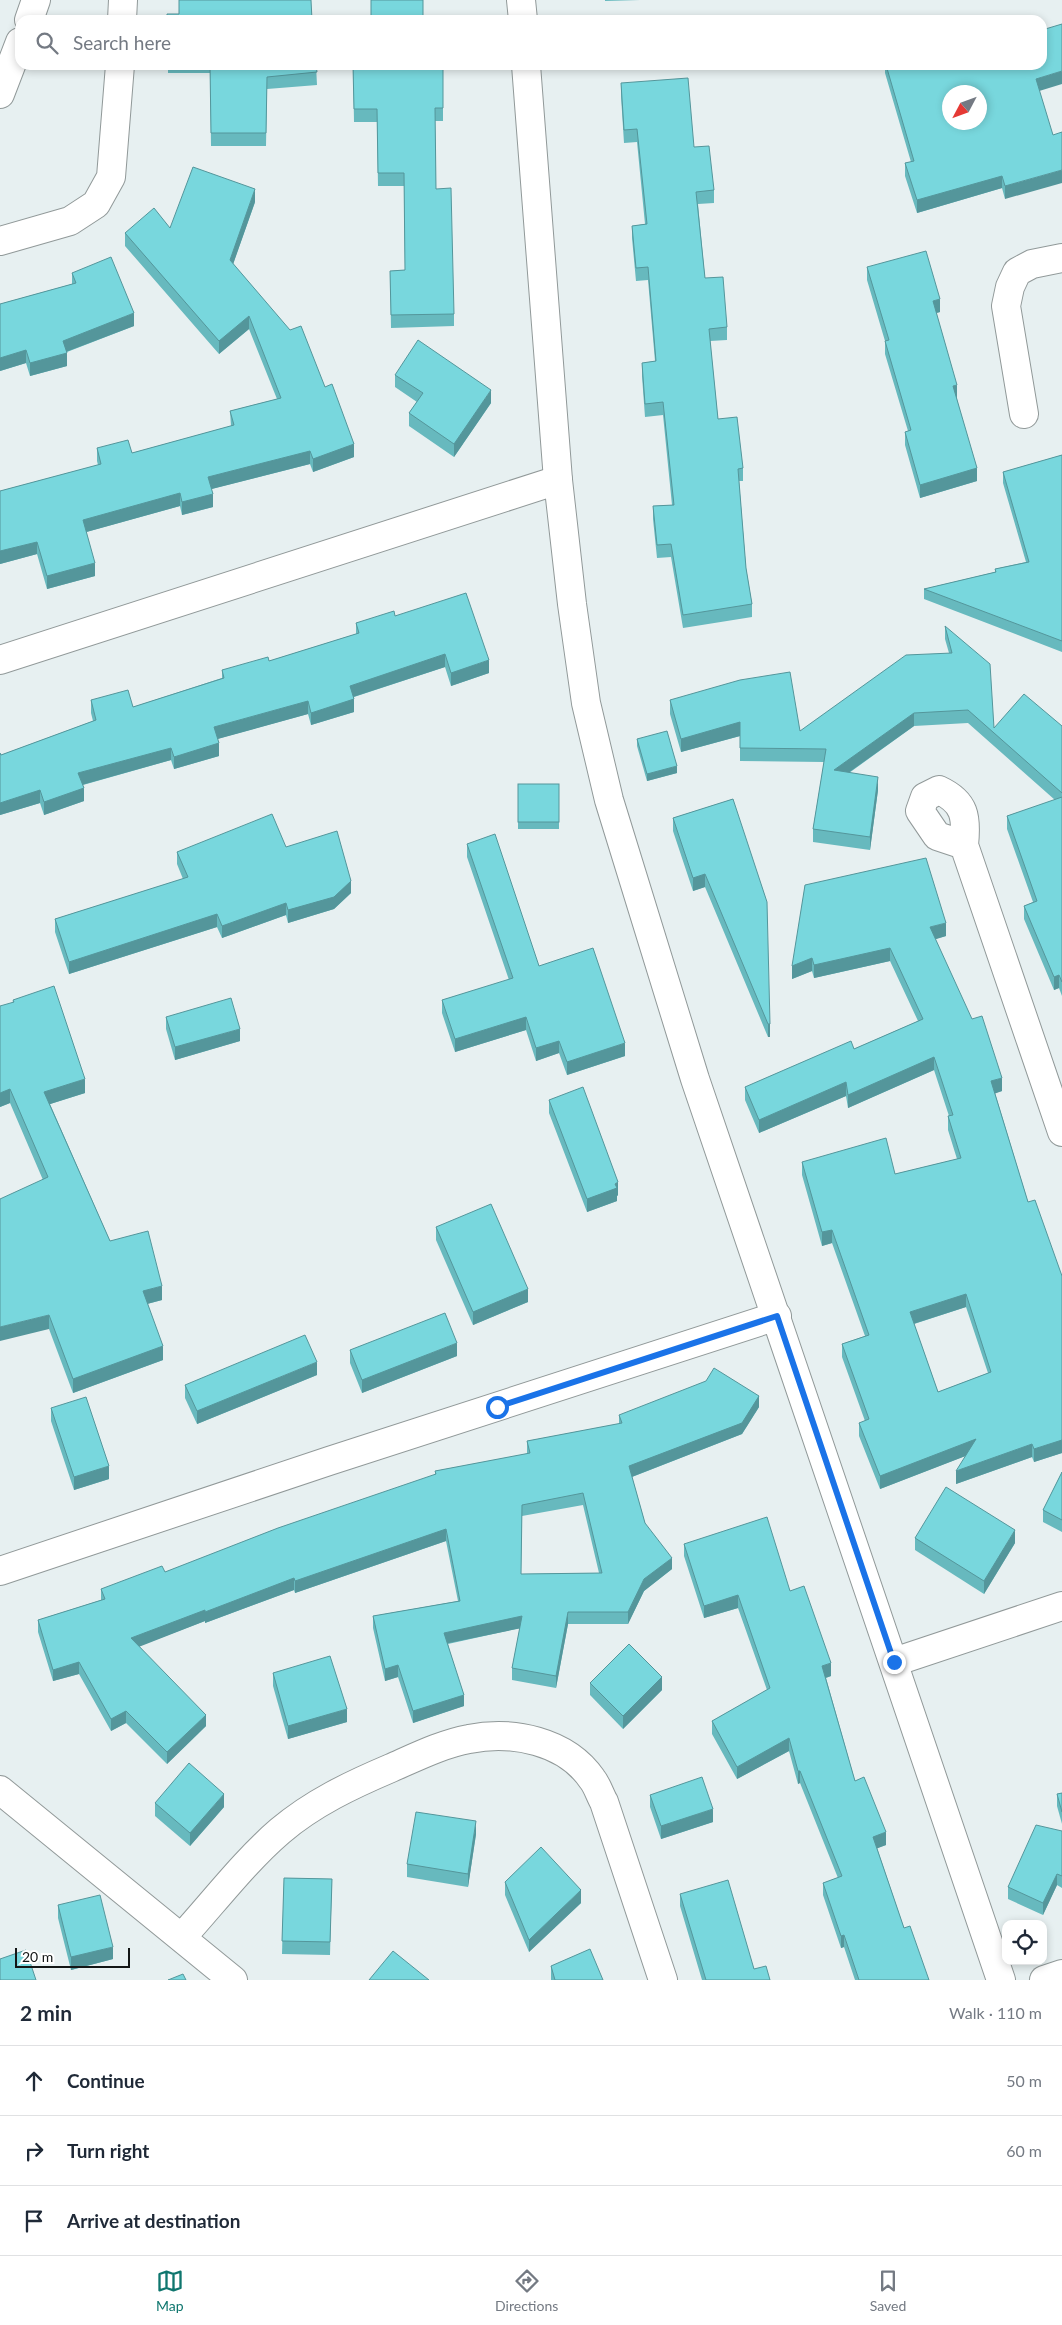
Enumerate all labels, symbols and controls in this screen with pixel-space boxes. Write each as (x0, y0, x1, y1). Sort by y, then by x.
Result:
search box (15, 15, 1047, 70)
icon: search (33, 29, 61, 57)
text: Search here (73, 31, 171, 54)
north arrow (942, 85, 987, 130)
route start (486, 1396, 509, 1419)
route end (883, 1651, 906, 1674)
map controls (1002, 1920, 1047, 1965)
button: locate (1002, 1920, 1047, 1965)
scale bar (15, 1945, 130, 1968)
text: 20 m (22, 1948, 53, 1965)
text: 2 min (20, 2000, 72, 2025)
text: Walk · 110 m (949, 2003, 1042, 2022)
icon: ahead (20, 2067, 48, 2095)
text: Continue (67, 2069, 145, 2092)
text: 50 m (1006, 2071, 1042, 2090)
icon: right (20, 2137, 48, 2165)
text: Turn right (67, 2139, 149, 2162)
text: 60 m (1006, 2141, 1042, 2160)
icon: arrive (20, 2207, 48, 2235)
text: Arrive at destination (67, 2209, 240, 2232)
tab: Map (156, 2267, 184, 2314)
tab: Directions (495, 2267, 558, 2314)
tab: Saved (870, 2267, 906, 2314)

